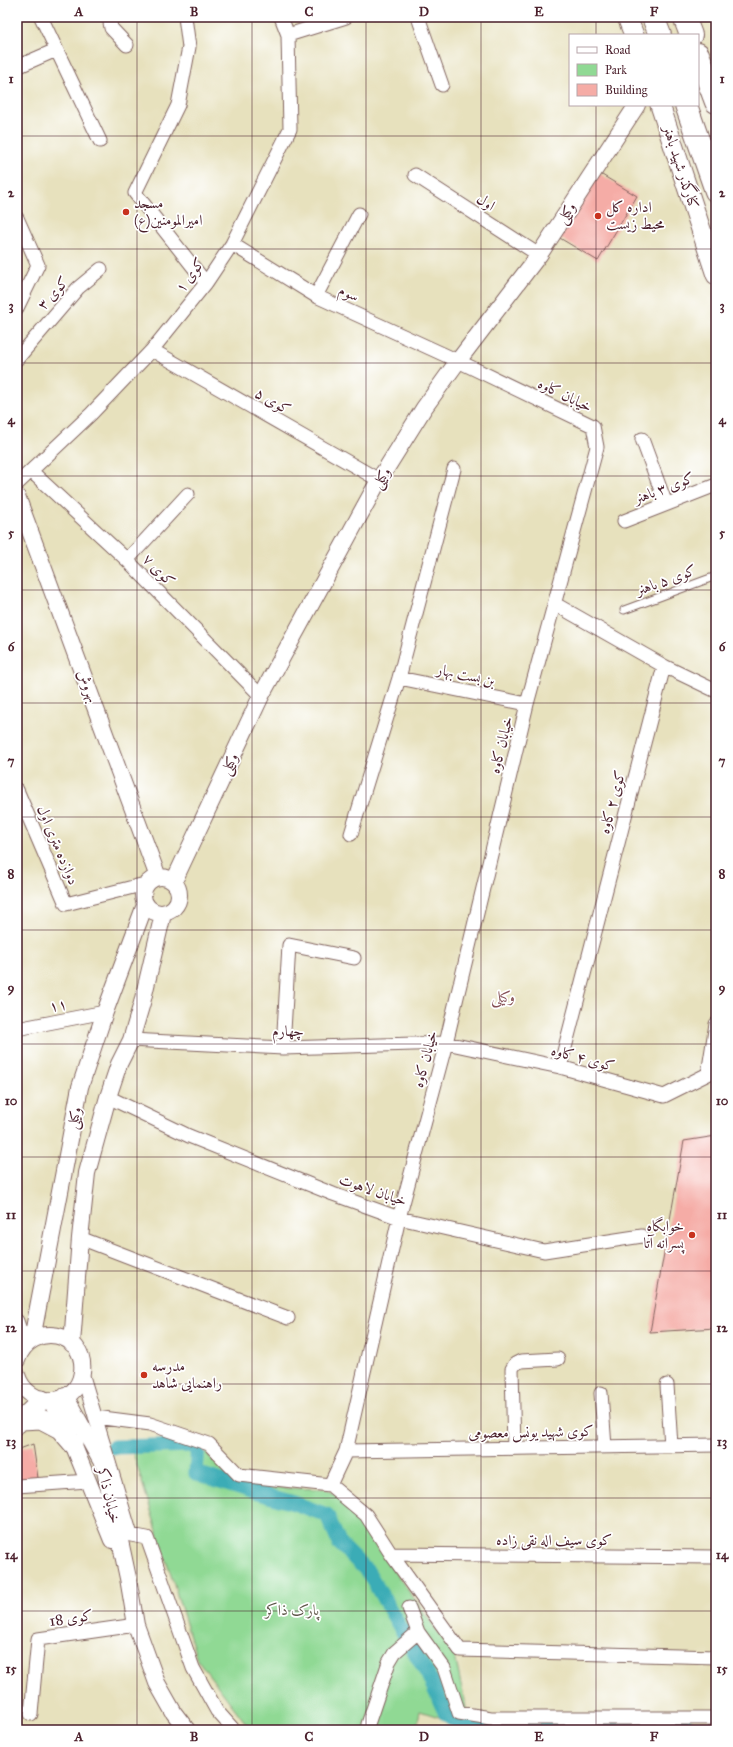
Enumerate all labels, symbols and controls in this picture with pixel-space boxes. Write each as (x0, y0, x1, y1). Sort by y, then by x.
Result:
text: A (74, 4, 84, 20)
text: B (190, 4, 199, 20)
text: C (305, 4, 314, 20)
text: D (419, 4, 429, 20)
text: E (534, 4, 544, 20)
text: F (650, 4, 659, 20)
legend (569, 34, 699, 106)
text: Road (605, 43, 631, 57)
text: Park (605, 63, 627, 77)
text: 1 (8, 71, 14, 87)
text: 1 (719, 71, 725, 87)
text: Building (605, 83, 648, 98)
street label: کنارگذر شهید باهنر (658, 121, 705, 211)
text: 2 (8, 185, 15, 201)
text: 2 (719, 185, 726, 201)
street label: اول (473, 189, 499, 215)
place label: مسجد امیرالمومنین(ع) (134, 194, 202, 233)
place label: اداره کل محیط زیست (606, 198, 664, 233)
street label: وکیلی (552, 199, 581, 228)
marker: مسجد امیرالمومنین(ع) (121, 207, 131, 217)
marker: اداره کل محیط زیست (593, 211, 603, 221)
street label: کوی ۱ (171, 254, 209, 296)
street label: کوی ۳ (33, 273, 73, 313)
street label: سوم (334, 281, 362, 309)
text: 3 (8, 298, 14, 314)
text: 3 (719, 298, 725, 314)
street label: خیابان کاوه (535, 374, 595, 416)
street label: کوی ۵ (252, 384, 294, 418)
text: 4 (7, 412, 15, 428)
text: 4 (718, 412, 726, 428)
street label: وکیلی (368, 464, 396, 493)
street label: کوی ۳ باهنر (629, 468, 697, 508)
text: 5 (8, 525, 15, 541)
text: 5 (719, 525, 726, 541)
street label: کوی ۷ (139, 550, 179, 590)
street label: کوی ۵ باهنر (631, 561, 699, 600)
text: 6 (8, 639, 16, 655)
text: 6 (719, 639, 727, 655)
street label: بن بست بهار (433, 660, 497, 691)
street label: بهروش (73, 667, 102, 705)
street label: خیابان کاوه (485, 715, 517, 775)
street label: وکیلی (216, 750, 244, 779)
text: 7 (8, 753, 15, 769)
text: 7 (719, 753, 726, 769)
street label: کوی ۲ کاوه (595, 768, 629, 836)
street label: دوازده متری اول (33, 803, 83, 887)
text: 8 (8, 866, 15, 882)
text: 8 (719, 866, 726, 882)
text: 9 (8, 980, 15, 996)
text: 9 (719, 980, 726, 996)
district label: وکیلی (491, 987, 515, 1008)
street label: ۱۱ (48, 994, 68, 1016)
street label: چهارم (272, 1022, 304, 1044)
street label: خیابان کاوه (409, 1029, 441, 1089)
street label: کوی ۴ کاوه (549, 1041, 617, 1075)
text: 10 (5, 1093, 18, 1109)
text: 10 (716, 1093, 729, 1109)
street label: وکیلی (63, 1105, 87, 1131)
street label: خیابان لاهوت (337, 1170, 409, 1210)
text: 11 (6, 1207, 16, 1223)
text: 11 (717, 1207, 727, 1223)
place label: خوابگاه پسرانه آتا (643, 1216, 685, 1254)
marker: خوابگاه پسرانه آتا (687, 1230, 697, 1240)
text: 12 (5, 1320, 17, 1336)
text: 12 (716, 1320, 728, 1336)
place label: مدرسه راهنمایی شاهد (152, 1357, 222, 1393)
marker: مدرسه راهنمایی شاهد (139, 1370, 149, 1380)
street label: کوی شهید یونس معصومی (468, 1422, 594, 1443)
text: 13 (6, 1434, 16, 1450)
text: 13 (717, 1434, 727, 1450)
street label: خیابان ذاکر (93, 1463, 125, 1525)
street label: کوی سیف اله نقی زاده (496, 1531, 612, 1551)
text: 14 (5, 1547, 18, 1563)
text: 14 (716, 1547, 729, 1563)
park label: پارک ذاکر (263, 1601, 320, 1621)
street label: کوی 18 (48, 1606, 94, 1630)
text: 15 (5, 1661, 17, 1677)
text: 15 (716, 1661, 728, 1677)
text: A (74, 1729, 84, 1745)
text: B (190, 1729, 199, 1745)
text: C (305, 1729, 314, 1745)
text: D (419, 1729, 429, 1745)
text: E (534, 1729, 544, 1745)
text: F (650, 1729, 659, 1745)

